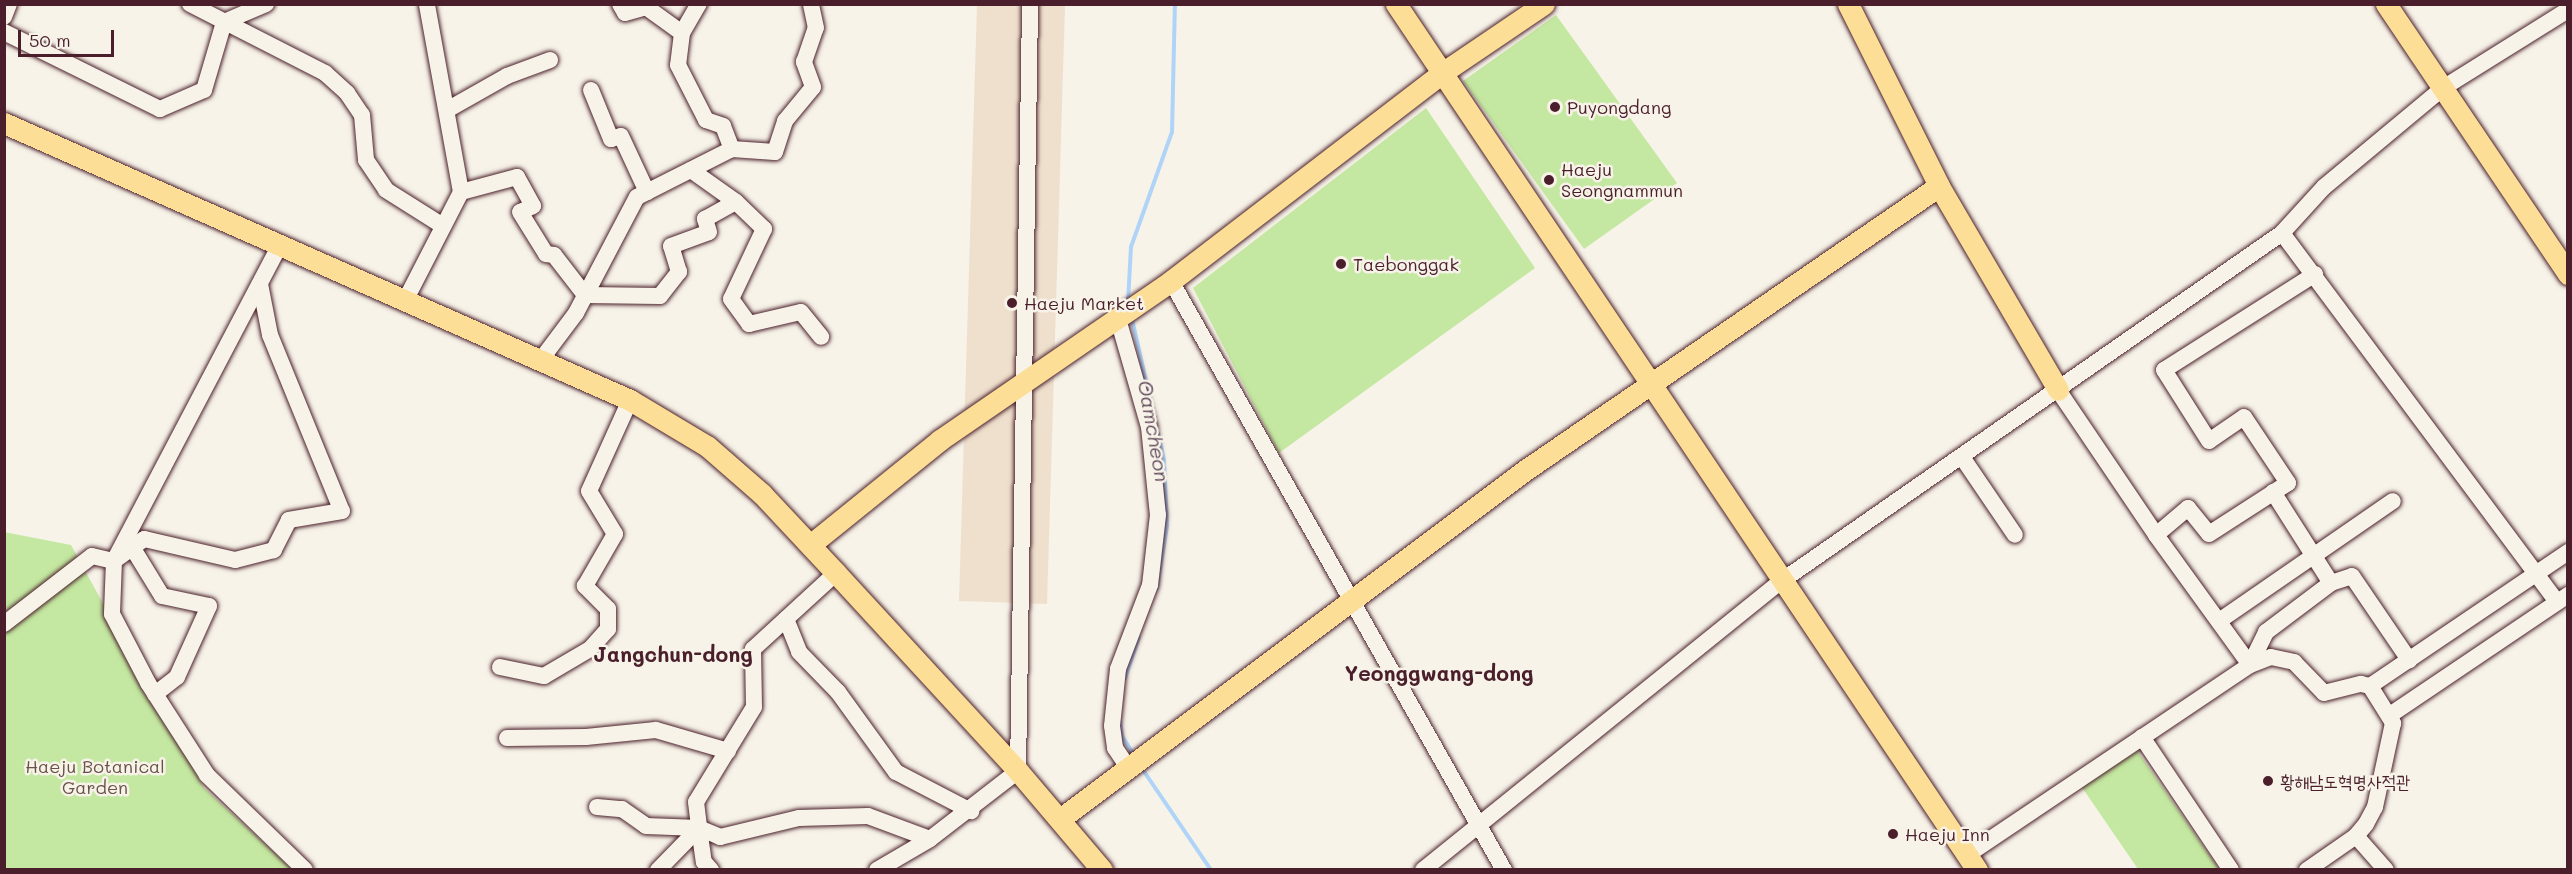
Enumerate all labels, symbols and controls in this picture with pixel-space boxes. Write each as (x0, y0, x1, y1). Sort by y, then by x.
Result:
scale bar (21, 18, 117, 56)
text: 50 m (29, 28, 71, 52)
place label: Puyongdang (1567, 96, 1671, 118)
marker: Puyongdang (1548, 100, 1562, 114)
place label: Haeju Seongnammun (1561, 159, 1683, 201)
marker: Haeju Seongnammun (1542, 173, 1556, 187)
place label: Taebonggak (1353, 253, 1459, 275)
marker: Taebonggak (1334, 257, 1348, 271)
place label: Haeju Market (1024, 292, 1144, 314)
marker: Haeju Market (1005, 296, 1019, 310)
water label: Oamcheon (1133, 378, 1175, 484)
district label: Jangchun-dong (593, 641, 753, 667)
district label: Yeonggwang-dong (1344, 660, 1534, 686)
park label: Haeju Botanical Garden (25, 756, 165, 798)
place label: 황해남도혁명사적관 (2280, 770, 2410, 792)
marker: 황해남도혁명사적관 (2261, 774, 2275, 788)
place label: Haeju Inn (1905, 823, 1990, 845)
marker: Haeju Inn (1886, 827, 1900, 841)

